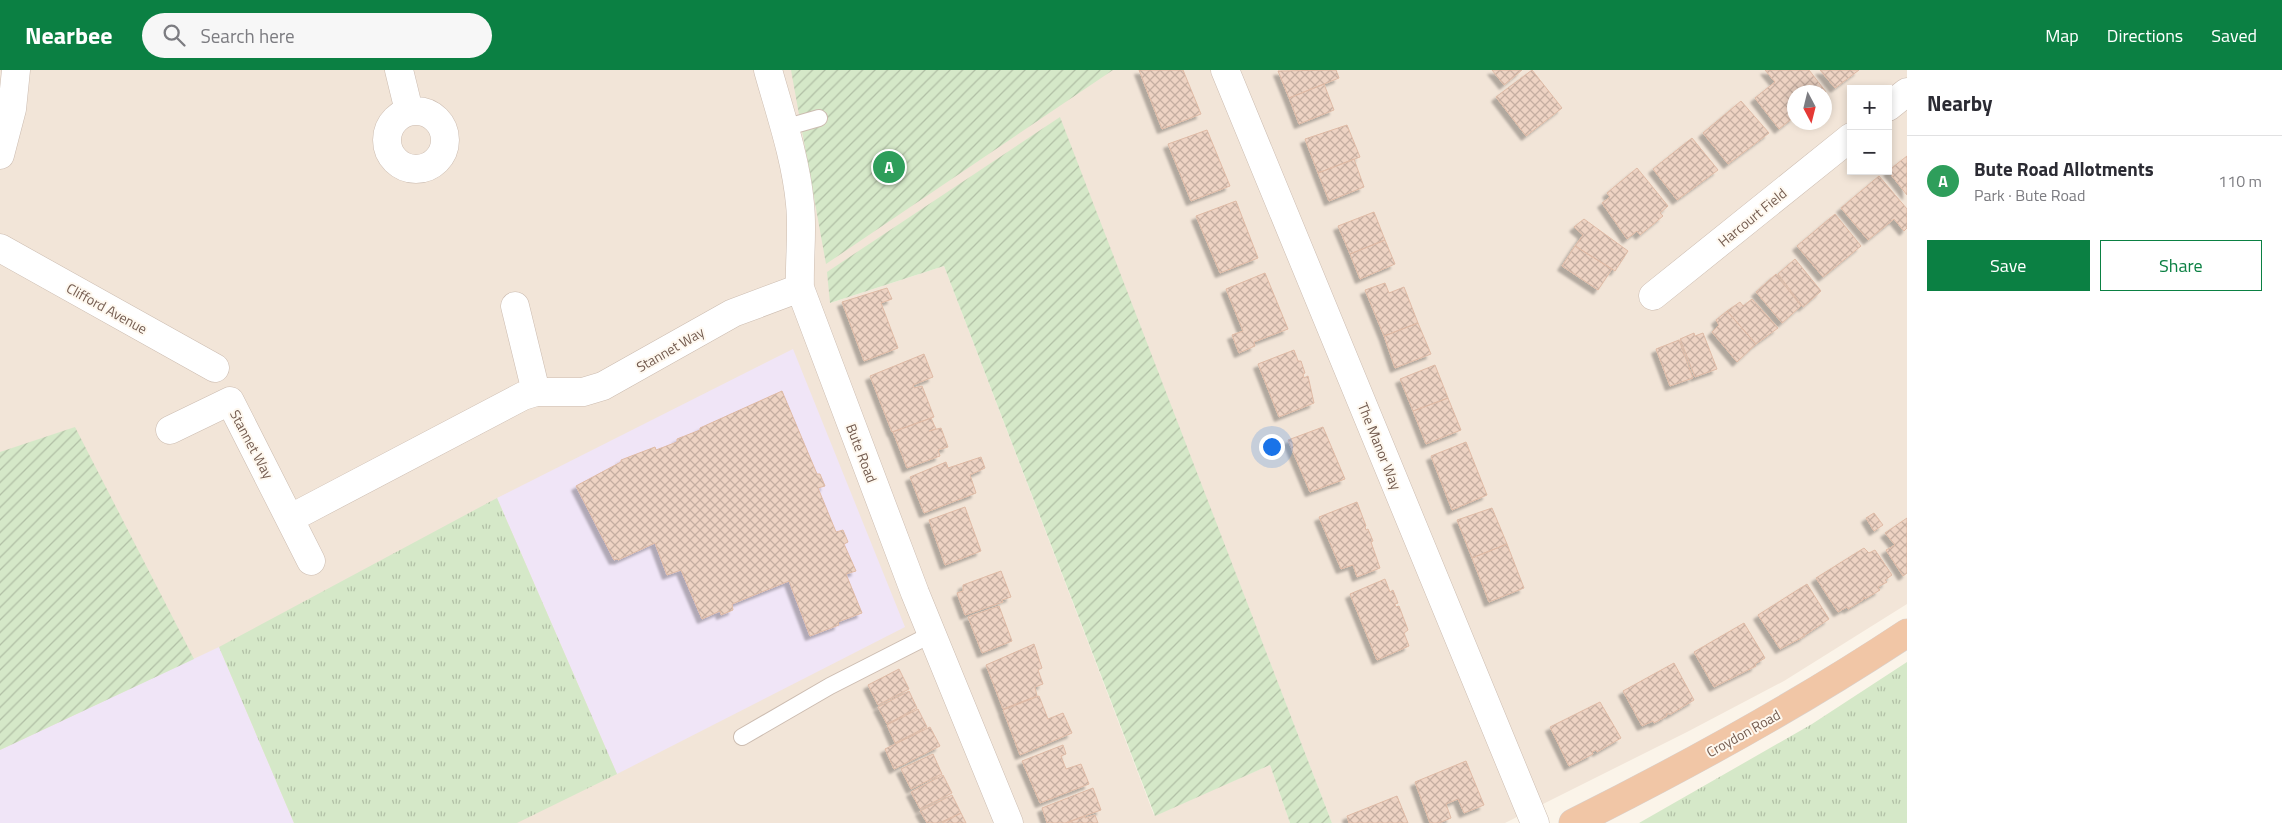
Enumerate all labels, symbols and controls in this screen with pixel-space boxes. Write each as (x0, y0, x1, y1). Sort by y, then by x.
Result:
search box (142, 13, 492, 58)
text: Nearbee (25, 17, 112, 53)
icon: search (160, 21, 188, 49)
text: Search here (200, 21, 295, 50)
text: Map (2045, 22, 2079, 49)
text: Directions (2107, 22, 2183, 49)
text: Saved (2211, 22, 2257, 49)
north arrow (1787, 85, 1832, 130)
map controls (1847, 85, 1892, 175)
button: + (1847, 85, 1892, 130)
text: Nearby (1927, 87, 1992, 119)
button: − (1847, 130, 1892, 175)
pin: A (873, 148, 905, 186)
text: Bute Road Allotments (1974, 154, 2154, 183)
text: A (1938, 169, 1948, 193)
text: 110 m (2218, 169, 2262, 193)
street label: Harcourt Field (1713, 183, 1791, 251)
text: Park · Bute Road (1974, 183, 2085, 207)
button: Save (1927, 240, 2090, 291)
button: Share (2100, 240, 2262, 291)
street label: Clifford Avenue (63, 277, 151, 339)
street label: Stannet Way (632, 321, 708, 377)
street label: The Manor Way (1353, 399, 1407, 493)
street label: Stannet Way (225, 406, 279, 482)
street label: Bute Road (841, 421, 883, 485)
your location (1259, 434, 1285, 460)
street label: Croydon Road (1702, 704, 1784, 762)

